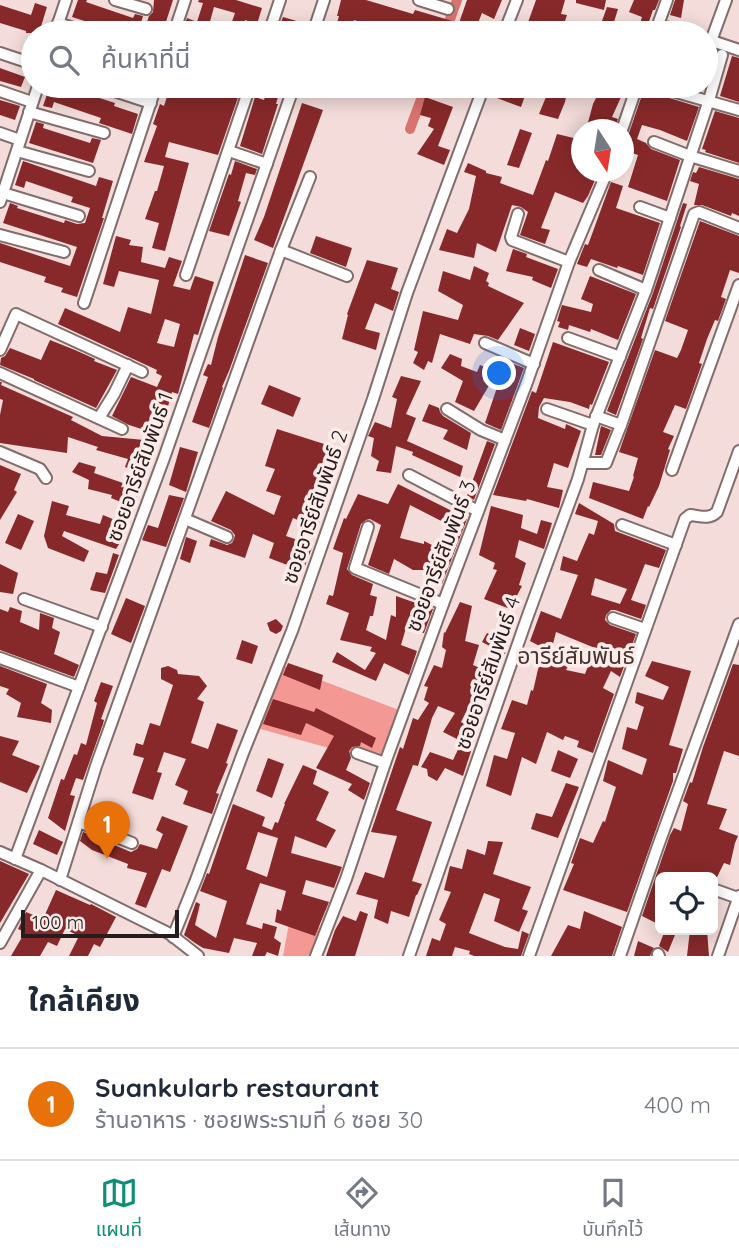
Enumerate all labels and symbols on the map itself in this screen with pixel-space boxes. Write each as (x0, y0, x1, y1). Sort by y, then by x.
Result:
north arrow (571, 119, 634, 182)
your location (482, 356, 516, 390)
street label: ซอยอารีย์สัมพันธ์ 1 (100, 389, 178, 545)
street label: ซอยอารีย์สัมพันธ์ 2 (276, 426, 353, 587)
street label: ซอยอารีย์สัมพันธ์ 3 (399, 476, 481, 635)
street label: ซอยอารีย์สัมพันธ์ 4 (449, 593, 525, 753)
district label: อารีย์สัมพันธ์ (517, 641, 635, 670)
pin: 1 (84, 801, 130, 859)
scale bar (21, 907, 178, 939)

